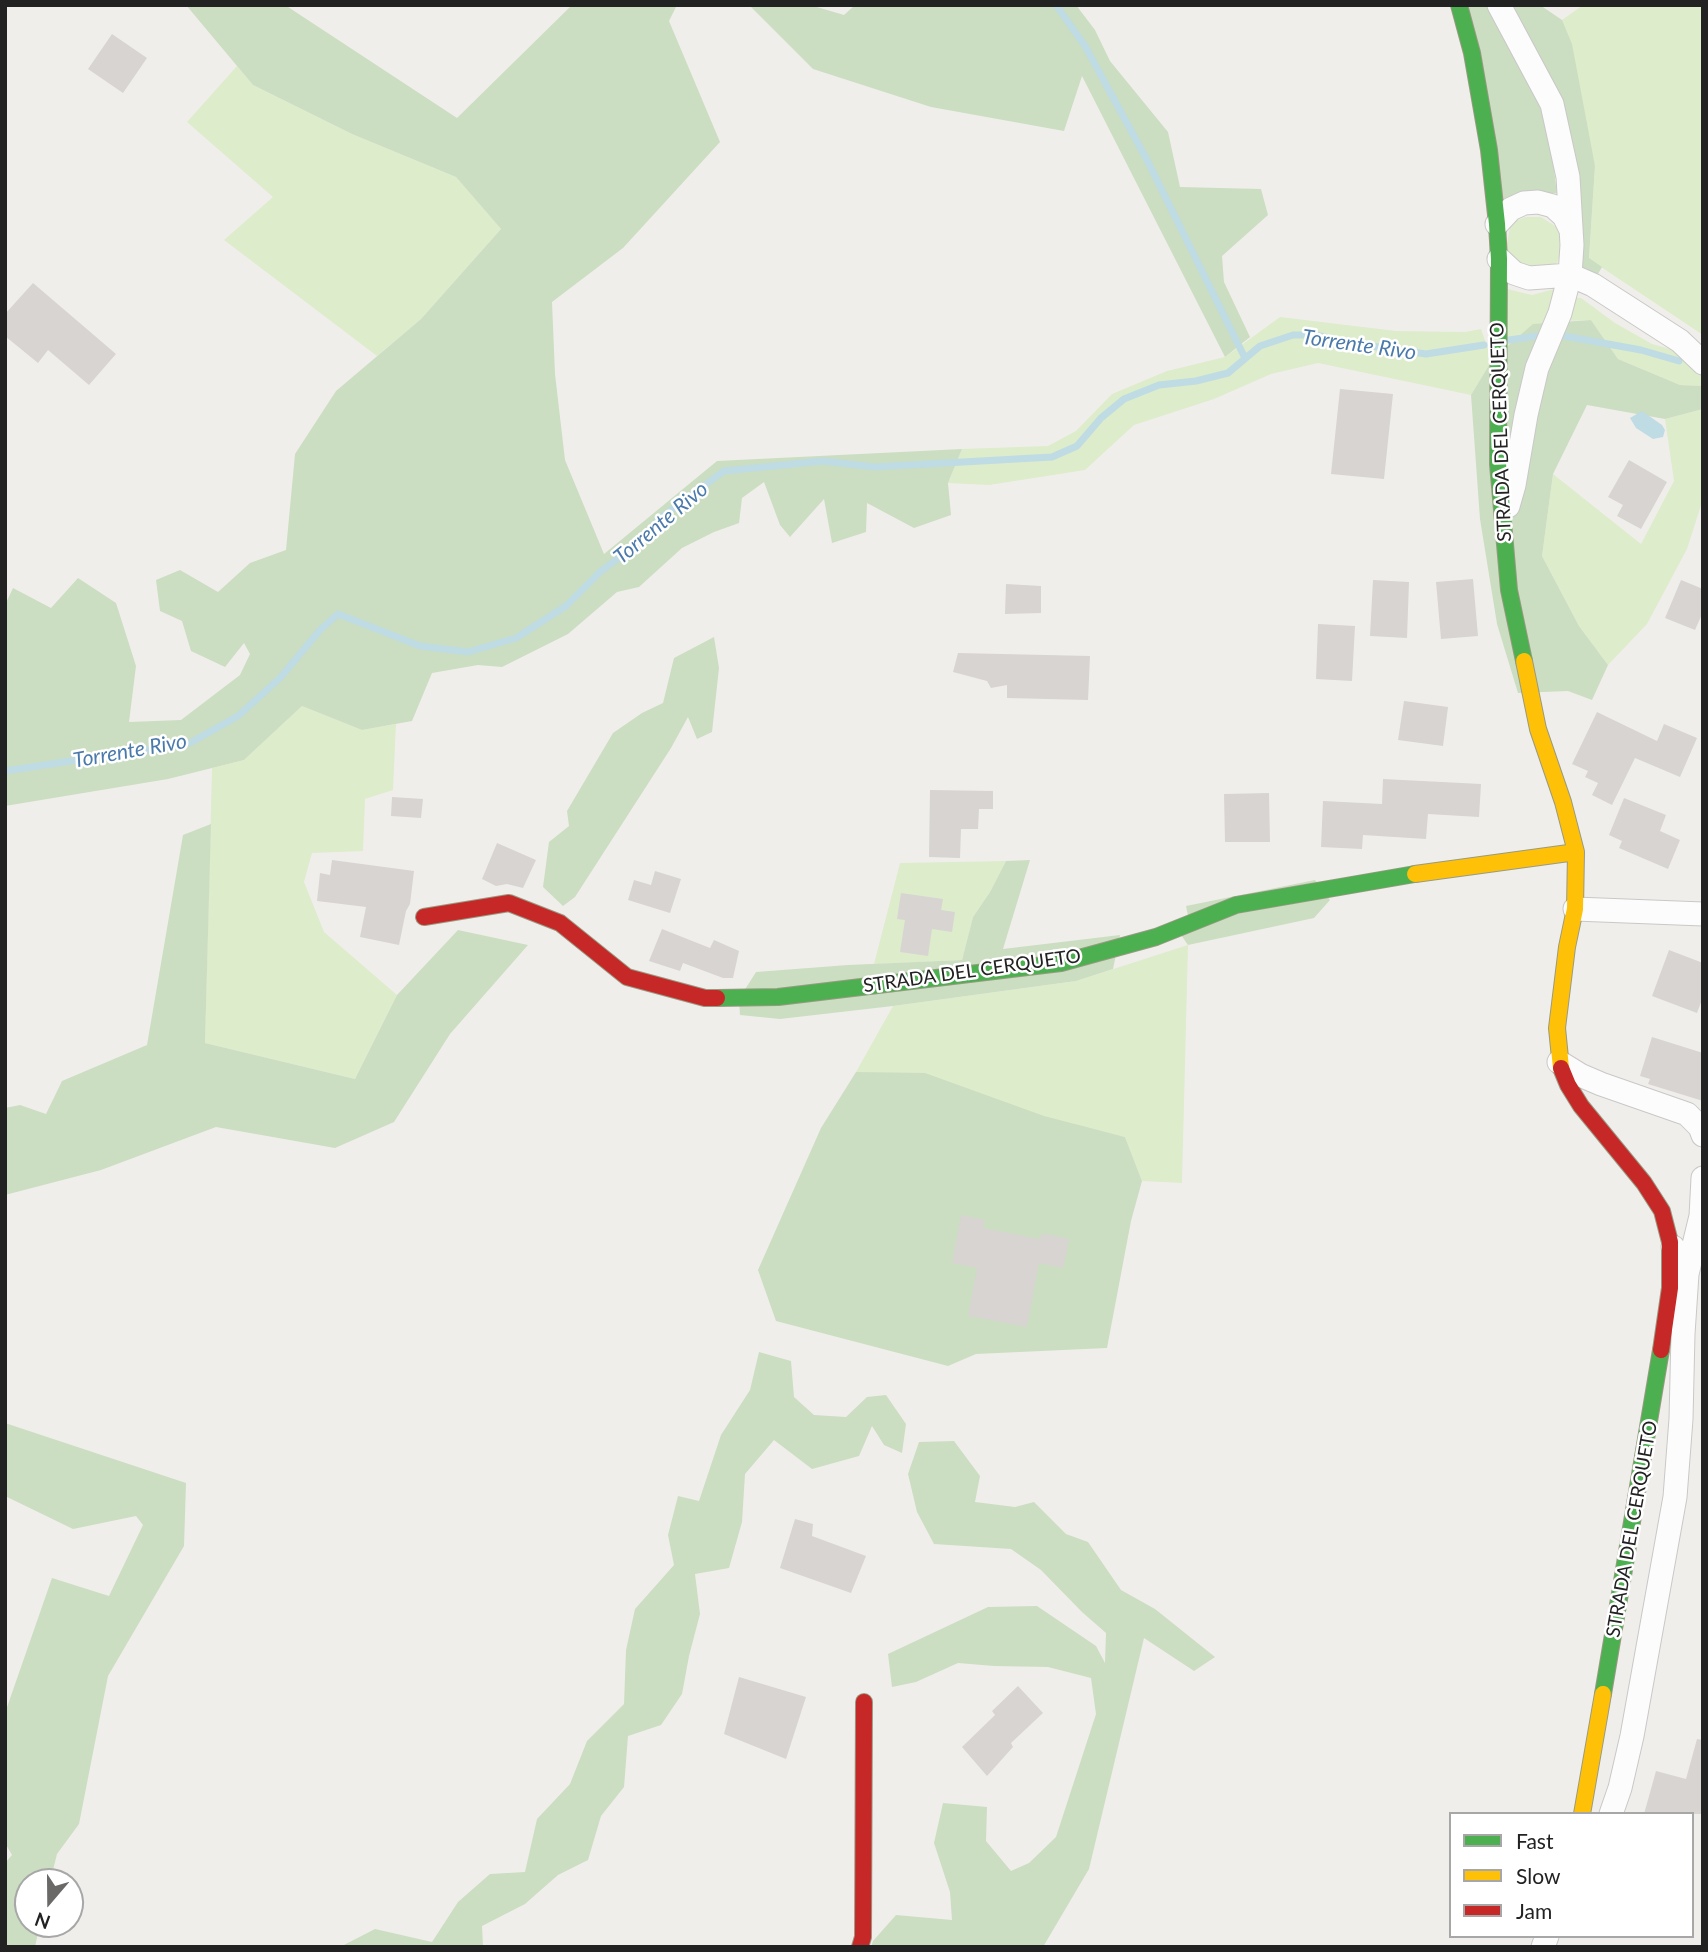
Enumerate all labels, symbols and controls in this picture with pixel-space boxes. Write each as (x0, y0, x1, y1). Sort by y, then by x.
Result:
street label: STRADA DEL CERQUETO (1486, 322, 1516, 542)
water label: Torrente Rivo (1300, 325, 1418, 365)
water label: Torrente Rivo (609, 476, 713, 570)
water label: Torrente Rivo (71, 729, 189, 773)
street label: STRADA DEL CERQUETO (862, 944, 1082, 998)
street label: STRADA DEL CERQUETO (1602, 1419, 1662, 1639)
legend (1449, 1812, 1694, 1938)
text: Fast (1516, 1828, 1553, 1853)
text: Slow (1516, 1863, 1560, 1888)
north arrow (14, 1868, 84, 1938)
text: Jam (1516, 1898, 1552, 1923)
text: N (32, 1908, 53, 1935)

